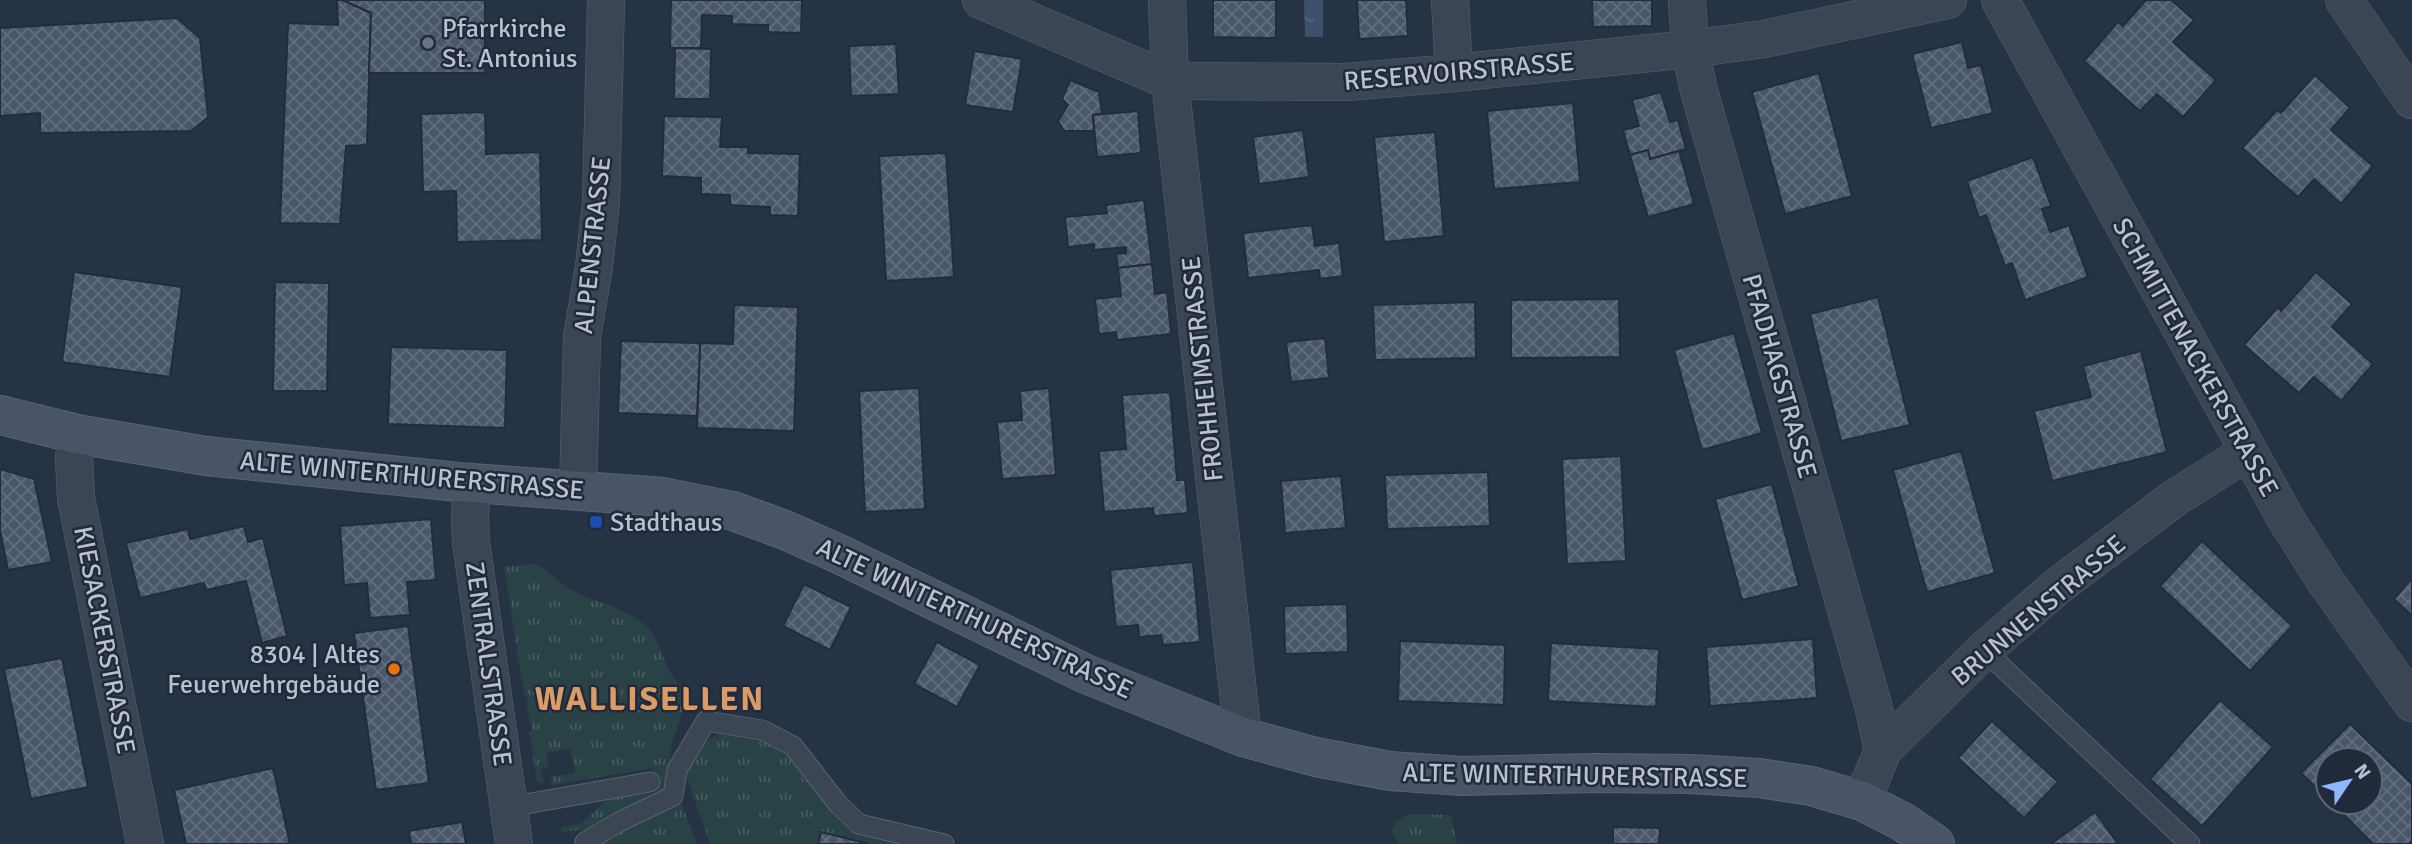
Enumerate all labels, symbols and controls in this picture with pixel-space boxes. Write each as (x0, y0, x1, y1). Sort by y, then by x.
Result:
place label: Pfarrkirche St. Antonius (442, 13, 577, 75)
marker: Pfarrkirche St. Antonius (420, 35, 436, 51)
street label: RESERVOIRSTRASSE (1342, 46, 1576, 98)
street label: ALPENSTRASSE (568, 155, 618, 335)
street label: SCHMITTENACKERSTRASSE (2105, 213, 2285, 502)
street label: FROHHEIMSTRASSE (1175, 255, 1231, 483)
street label: PFADHAGSTRASSE (1735, 270, 1823, 482)
street label: ALTE WINTERTHURERSTRASSE (238, 445, 585, 507)
place label: Stadthaus (610, 507, 722, 539)
marker: Stadthaus (588, 514, 604, 530)
street label: KIESACKERSTRASSE (66, 524, 142, 757)
street label: BRUNNENSTRASSE (1945, 529, 2132, 693)
street label: ALTE WINTERTHURERSTRASSE (811, 531, 1138, 706)
street label: ZENTRALSTRASSE (458, 560, 518, 769)
place label: 8304 | Altes Feuerwehrgebäude (167, 639, 380, 701)
marker: 8304 | Altes Feuerwehrgebäude (386, 661, 402, 677)
district label: WALLISELLEN (535, 679, 765, 720)
north arrow (2314, 746, 2384, 816)
street label: ALTE WINTERTHURERSTRASSE (1402, 757, 1748, 795)
text: N (2348, 760, 2376, 784)

